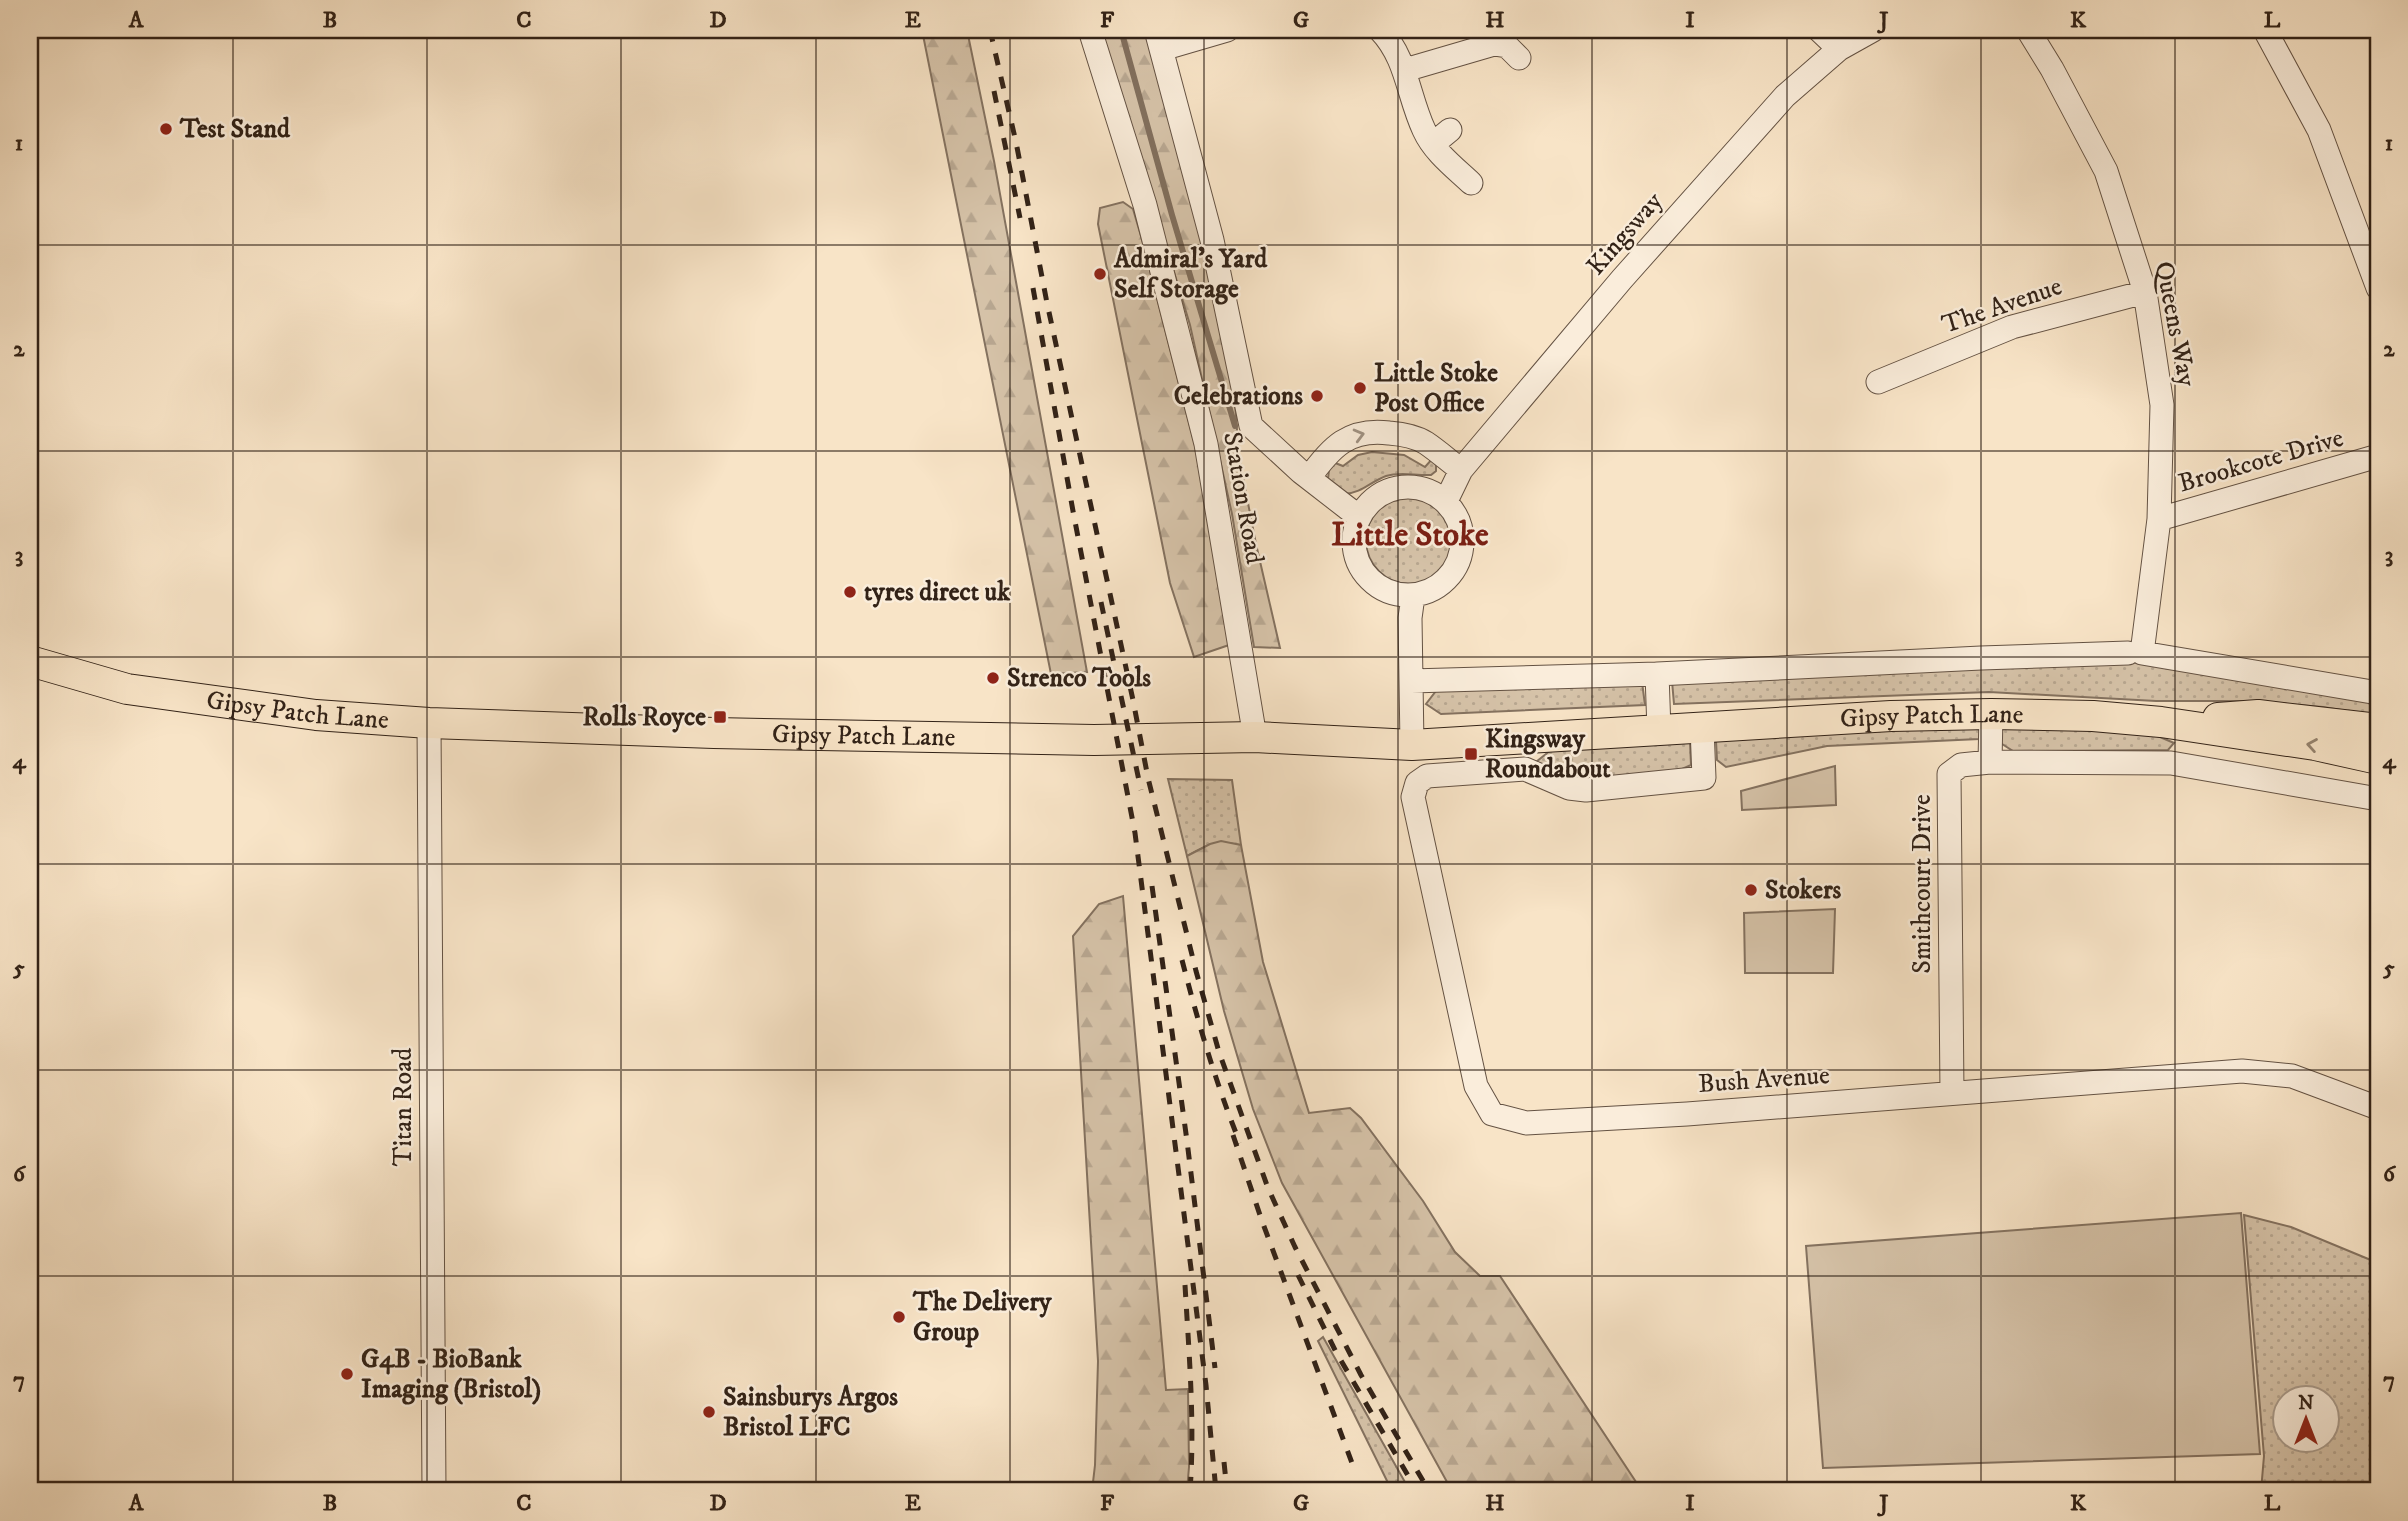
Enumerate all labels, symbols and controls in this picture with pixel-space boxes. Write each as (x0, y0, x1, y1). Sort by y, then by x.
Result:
text: A (128, 6, 145, 35)
text: B (323, 6, 337, 35)
text: C (516, 6, 532, 35)
text: D (709, 6, 727, 35)
text: E (905, 6, 921, 35)
text: F (1100, 6, 1115, 35)
text: G (1293, 6, 1309, 35)
text: H (1485, 6, 1505, 35)
text: I (1685, 6, 1695, 35)
text: J (1876, 6, 1889, 35)
text: K (2070, 6, 2087, 35)
text: L (2264, 6, 2281, 35)
place label: Test Stand (179, 113, 291, 146)
marker: Test Stand (158, 121, 174, 137)
text: 1 (15, 129, 23, 158)
text: 1 (2385, 129, 2393, 158)
street label: Kingsway (1580, 185, 1671, 282)
place label: Admiral's Yard Self Storage (1113, 243, 1268, 306)
street label: Queens Way (2147, 259, 2203, 390)
marker: Admiral's Yard Self Storage (1092, 266, 1108, 282)
street label: The Avenue (1938, 270, 2066, 342)
text: 2 (13, 335, 25, 364)
text: 2 (2383, 335, 2395, 364)
place label: Little Stoke Post Office (1374, 357, 1498, 420)
place label: Celebrations (1174, 380, 1303, 413)
marker: Little Stoke Post Office (1352, 380, 1368, 396)
marker: Celebrations (1309, 388, 1325, 404)
street label: Brookcote Drive (2175, 422, 2347, 500)
street label: Station Road (1215, 429, 1271, 567)
one-way arrow (1353, 429, 1365, 443)
district label: Little Stoke (1331, 515, 1489, 556)
text: 3 (15, 541, 23, 570)
text: 3 (2385, 541, 2393, 570)
place label: tyres direct uk (864, 576, 1011, 609)
marker: tyres direct uk (842, 584, 858, 600)
place label: Strenco Tools (1007, 662, 1151, 695)
marker: Strenco Tools (985, 670, 1001, 686)
street label: Gipsy Patch Lane (204, 684, 390, 737)
street label: Gipsy Patch Lane (1839, 697, 2024, 736)
place label: Rolls Royce (582, 701, 706, 734)
marker: Rolls Royce (712, 709, 728, 725)
street label: Gipsy Patch Lane (772, 718, 956, 754)
place label: Kingsway Roundabout (1485, 723, 1611, 786)
one-way arrow (2306, 738, 2318, 753)
marker: Kingsway Roundabout (1463, 746, 1479, 762)
text: 4 (12, 747, 27, 776)
text: 4 (2382, 747, 2397, 776)
street label: Smithcourt Drive (1906, 794, 1939, 974)
place label: Stokers (1765, 874, 1842, 907)
marker: Stokers (1743, 882, 1759, 898)
text: 5 (12, 954, 25, 983)
text: 5 (2382, 954, 2395, 983)
street label: Titan Road (387, 1048, 420, 1166)
street label: Bush Avenue (1697, 1059, 1831, 1101)
text: 6 (13, 1160, 27, 1189)
text: 6 (2383, 1160, 2397, 1189)
place label: The Delivery Group (912, 1286, 1052, 1349)
marker: The Delivery Group (891, 1309, 907, 1325)
place label: G4B - BioBank Imaging (Bristol) (361, 1343, 541, 1406)
text: 7 (13, 1366, 25, 1395)
marker: G4B - BioBank Imaging (Bristol) (339, 1366, 355, 1382)
text: 7 (2383, 1366, 2395, 1395)
place label: Sainsburys Argos Bristol LFC (723, 1381, 898, 1444)
north arrow (2272, 1384, 2342, 1454)
text: N (2298, 1392, 2314, 1415)
marker: Sainsburys Argos Bristol LFC (701, 1404, 717, 1420)
text: A (128, 1489, 145, 1518)
text: B (323, 1489, 337, 1518)
text: C (516, 1489, 532, 1518)
text: D (709, 1489, 727, 1518)
text: E (905, 1489, 921, 1518)
text: F (1100, 1489, 1115, 1518)
text: G (1293, 1489, 1309, 1518)
text: H (1485, 1489, 1505, 1518)
text: I (1685, 1489, 1695, 1518)
text: J (1876, 1489, 1889, 1518)
text: K (2070, 1489, 2087, 1518)
text: L (2264, 1489, 2281, 1518)

